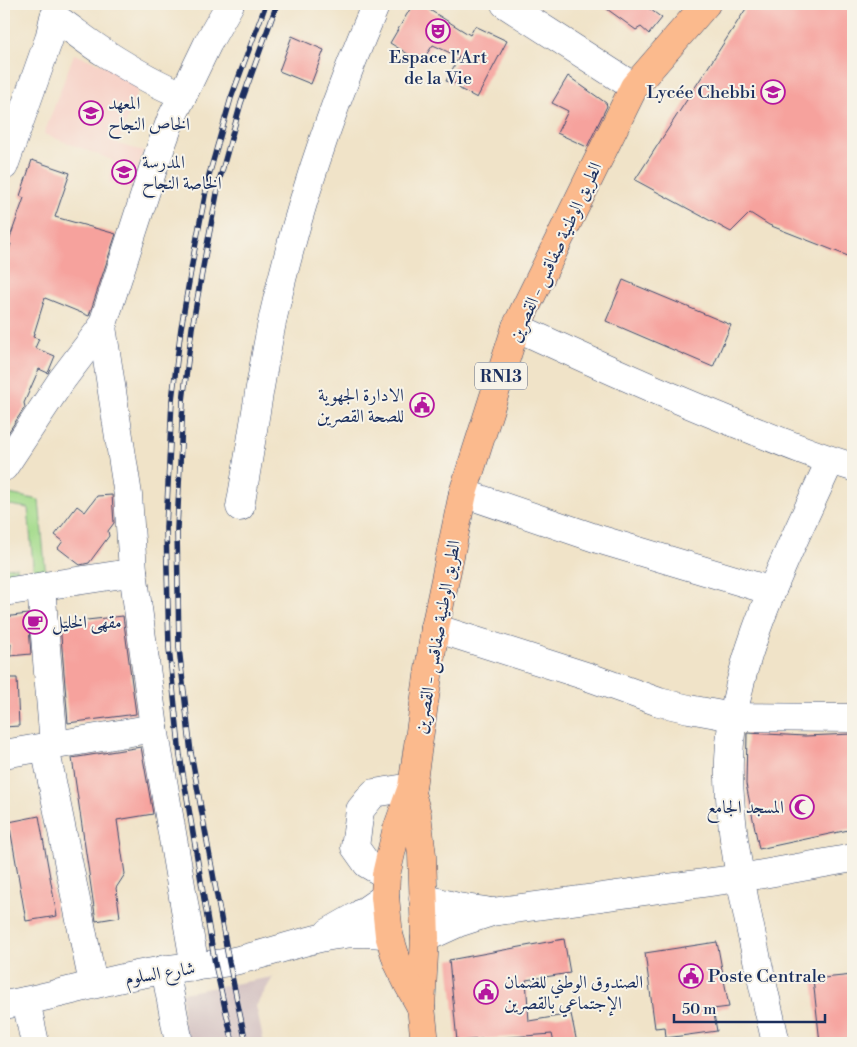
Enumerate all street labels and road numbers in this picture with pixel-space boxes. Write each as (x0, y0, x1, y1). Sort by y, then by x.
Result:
street label: الطريق الوطنية صفاقس - القصرين (504, 158, 607, 346)
road number: RN13 (475, 362, 527, 390)
street label: الطريق الوطنية صفاقس - القصرين (409, 538, 466, 736)
street label: شارع السلوم (123, 957, 197, 994)

